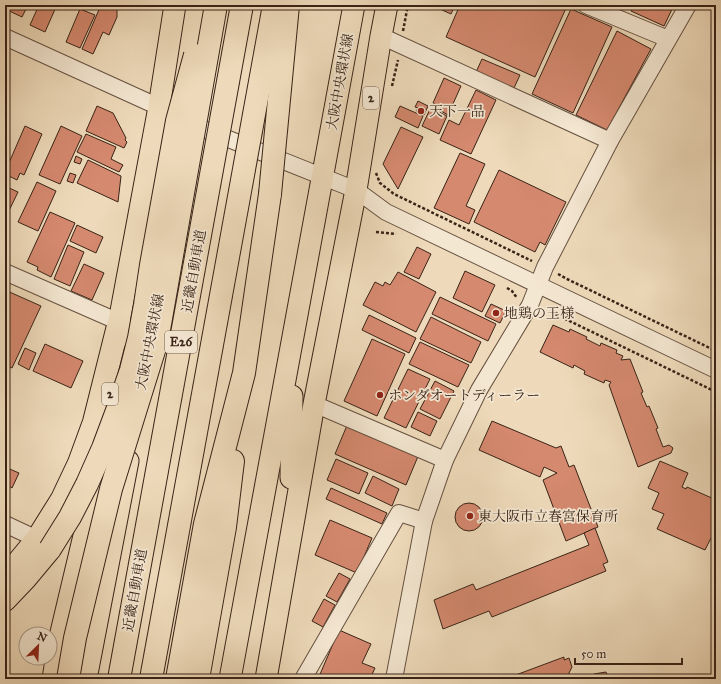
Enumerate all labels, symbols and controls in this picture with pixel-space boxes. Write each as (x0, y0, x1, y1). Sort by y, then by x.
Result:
street label: 大阪中央環状線 (323, 32, 357, 132)
road number: 2 (363, 87, 379, 109)
place label: 天下一品 (429, 103, 485, 120)
marker: 天下一品 (416, 106, 426, 116)
street label: 近畿自動車道 (178, 228, 210, 314)
street label: 大阪中央環状線 (132, 292, 168, 392)
place label: 地鶏の王様 (504, 305, 575, 322)
marker: 地鶏の王様 (491, 308, 501, 318)
road number: E26 (165, 331, 197, 353)
road number: 2 (102, 383, 118, 405)
place label: ホンダオートディーラー (388, 387, 540, 404)
marker: ホンダオートディーラー (375, 390, 385, 400)
place label: 東大阪市立春宮保育所 (478, 508, 618, 525)
marker: 東大阪市立春宮保育所 (465, 511, 475, 521)
street label: 近畿自動車道 (119, 547, 151, 633)
north arrow (18, 626, 58, 666)
text: N (35, 629, 49, 645)
scale bar (575, 640, 682, 666)
text: 50 m (581, 647, 606, 661)

